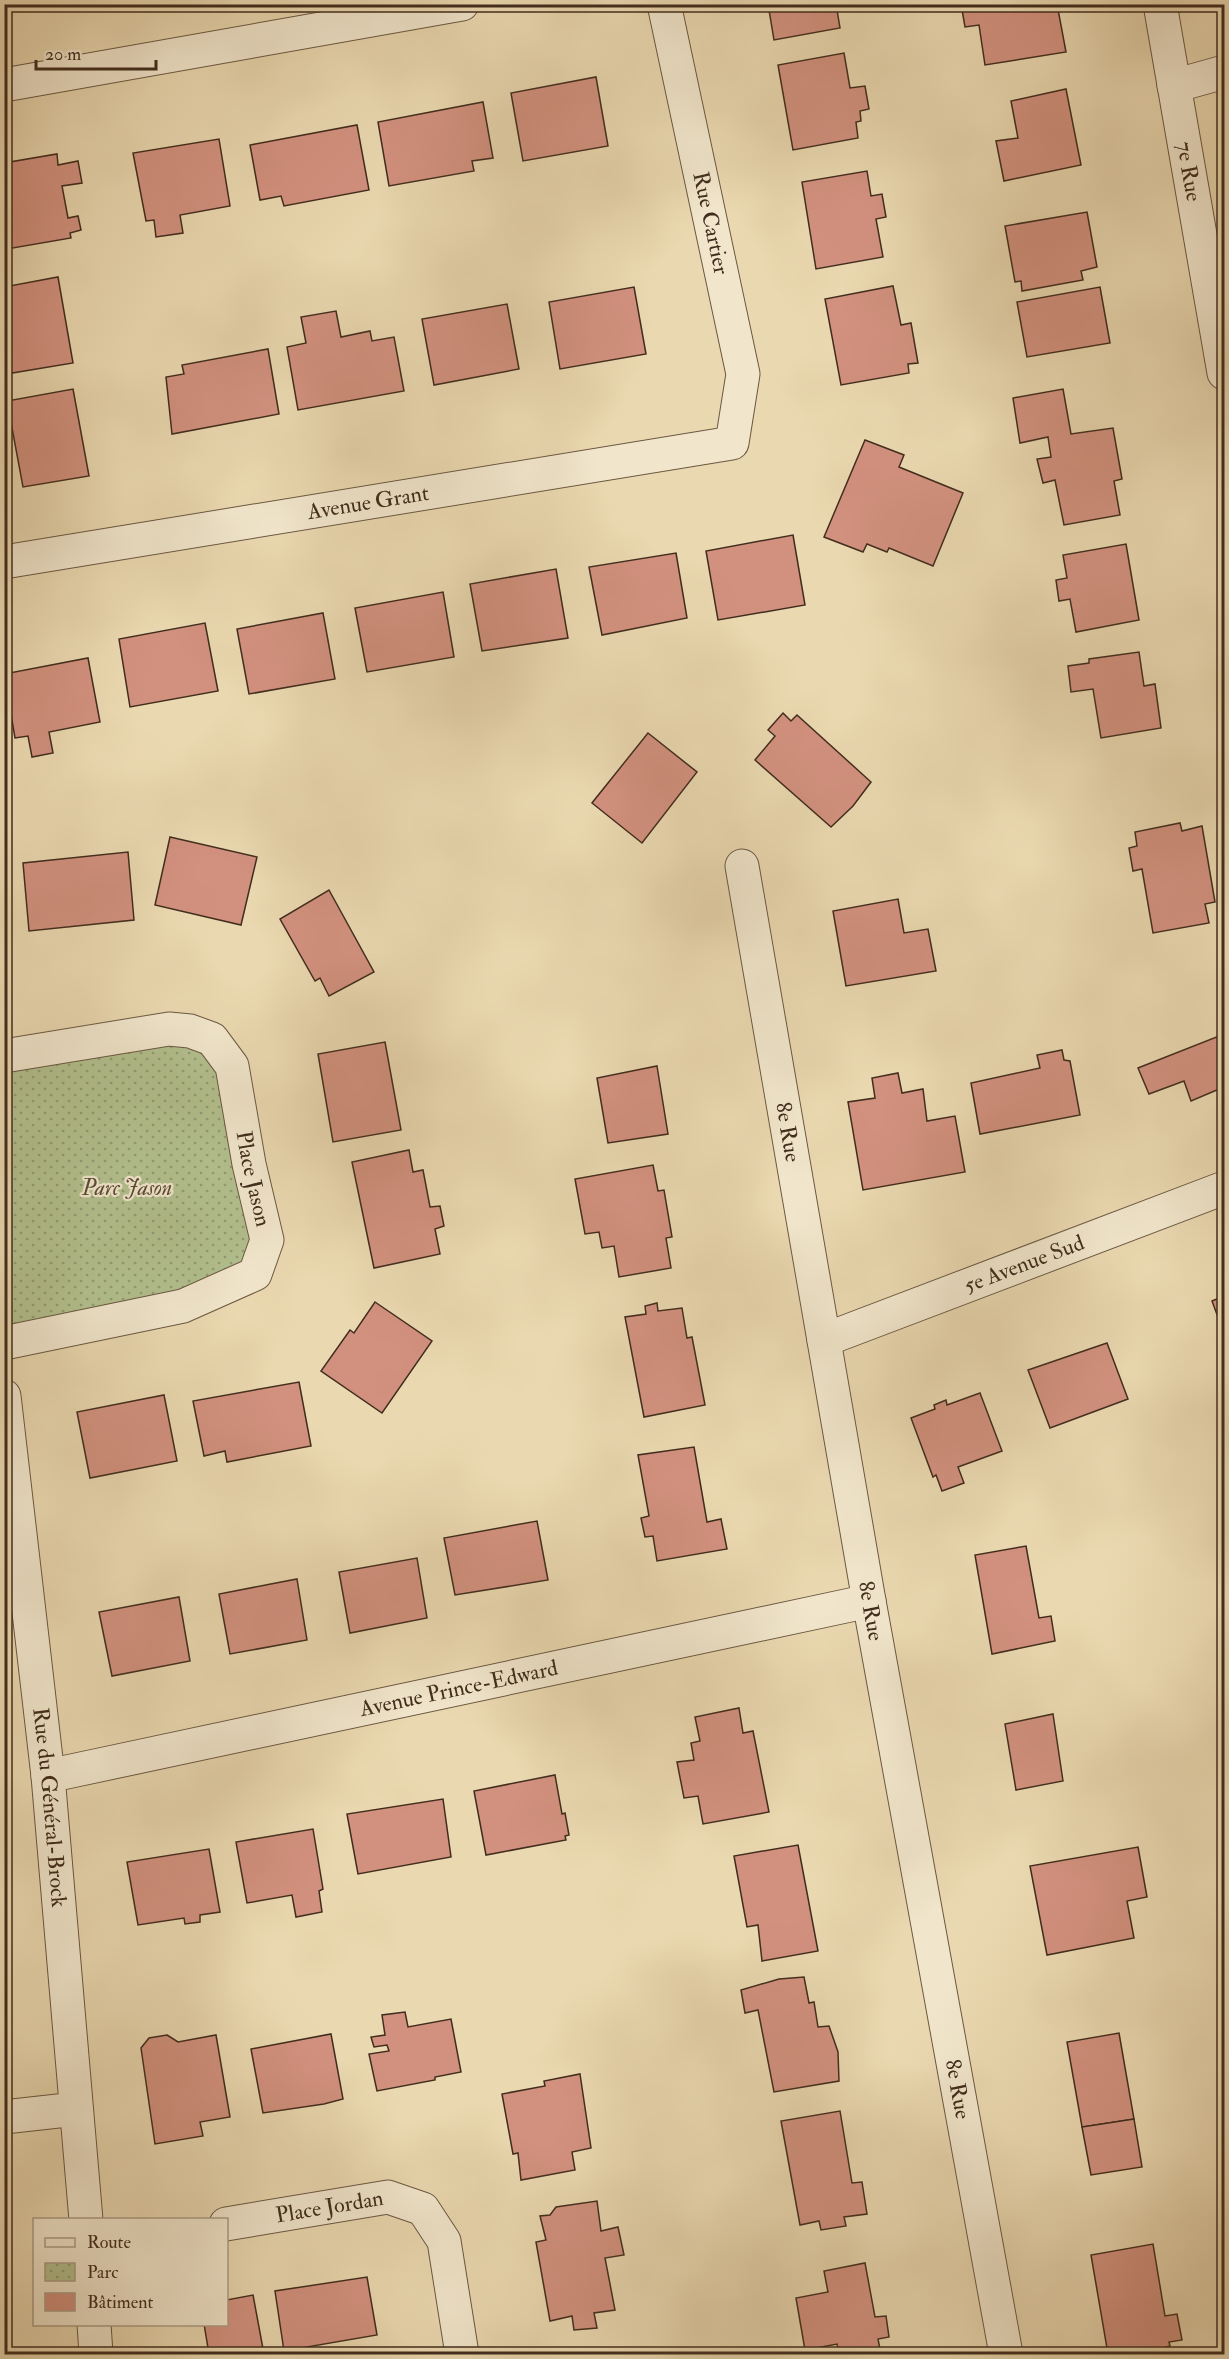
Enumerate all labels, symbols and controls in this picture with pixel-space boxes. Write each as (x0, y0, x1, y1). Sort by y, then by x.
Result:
scale bar (36, 33, 156, 71)
text: 20 m (45, 43, 81, 66)
street label: 7e Rue (1170, 140, 1208, 203)
street label: Rue Cartier (686, 169, 736, 278)
street label: Avenue Grant (304, 479, 431, 526)
street label: 8e Rue (769, 1100, 807, 1164)
street label: Place Jason (229, 1129, 277, 1229)
park label: Parc Jason (81, 1174, 172, 1202)
street label: 5e Avenue Sud (960, 1228, 1088, 1299)
street label: 8e Rue (852, 1579, 890, 1643)
street label: Avenue Prince-Edward (356, 1654, 561, 1723)
street label: Rue du Général-Brock (26, 1706, 73, 1909)
street label: 8e Rue (939, 2057, 977, 2121)
street label: Place Jordan (274, 2184, 385, 2229)
legend (33, 2218, 228, 2326)
text: Route (87, 2231, 131, 2254)
text: Parc (87, 2261, 118, 2284)
text: Bâtiment (87, 2291, 153, 2314)

